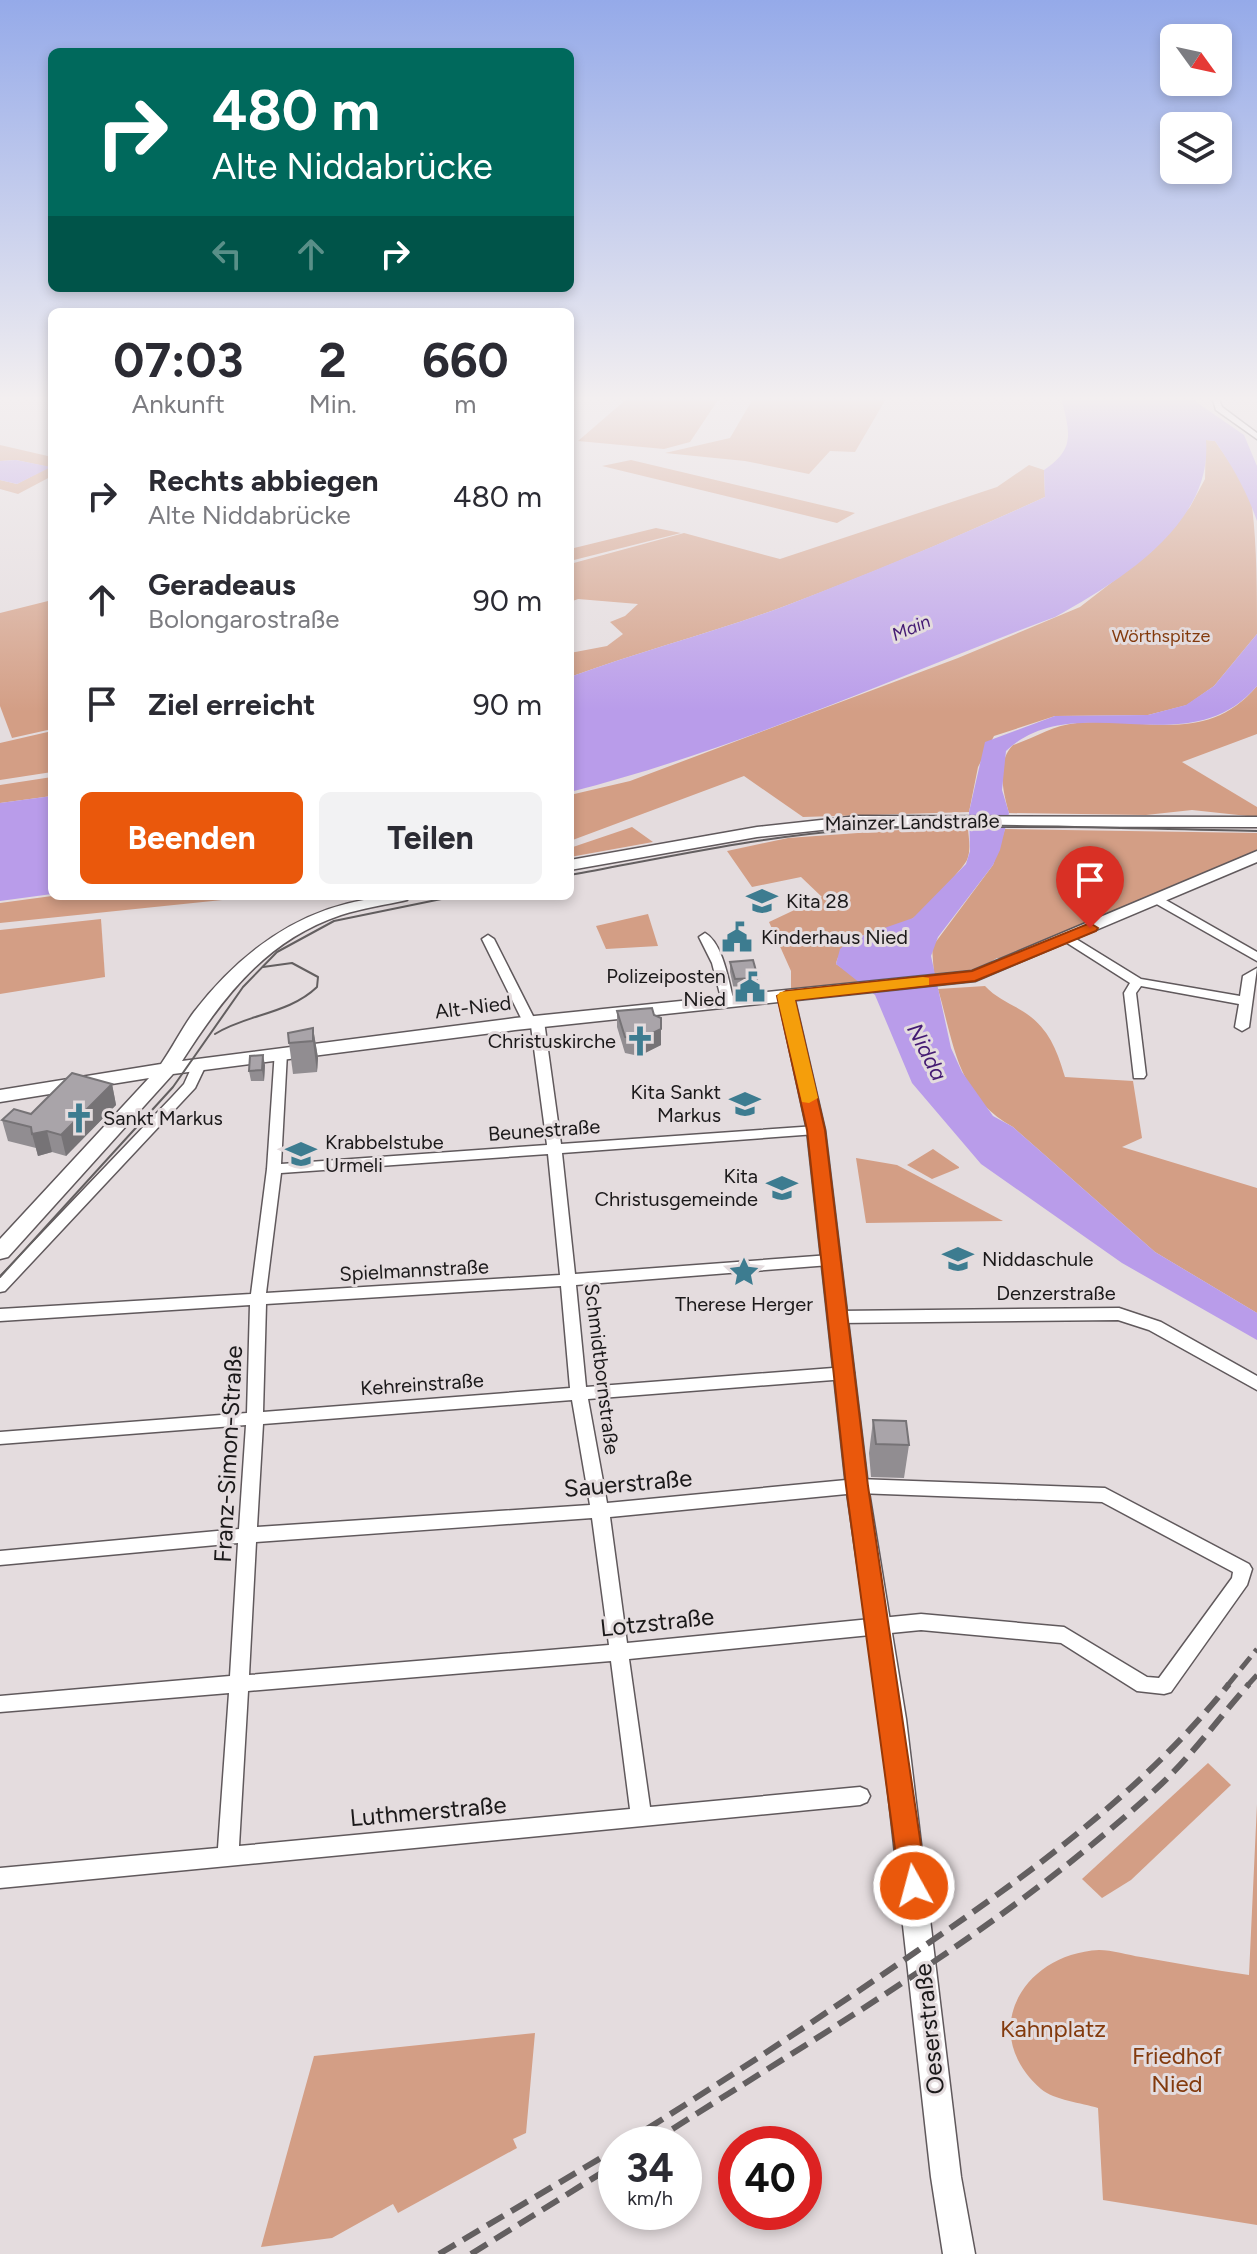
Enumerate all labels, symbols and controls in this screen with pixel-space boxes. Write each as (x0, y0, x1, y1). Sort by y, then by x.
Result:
north arrow (1160, 24, 1232, 96)
map controls (1160, 24, 1232, 184)
text: 480 m (212, 77, 380, 144)
icon: right (80, 80, 184, 184)
button: layers (1160, 112, 1232, 184)
text: Alte Niddabrücke (212, 145, 493, 188)
icon: left (205, 232, 249, 276)
icon: ahead (289, 232, 333, 276)
icon: right (373, 232, 417, 276)
text: 07:03 (113, 331, 243, 389)
text: 2 (319, 331, 347, 389)
text: 660 (422, 331, 509, 389)
text: Ankunft (132, 388, 225, 420)
text: Min. (309, 388, 357, 420)
text: m (454, 388, 476, 420)
text: Rechts abbiegen (148, 462, 379, 499)
icon: right (80, 474, 124, 518)
text: 480 m (453, 478, 542, 515)
text: Alte Niddabrücke (148, 499, 351, 531)
text: Geradeaus (148, 566, 296, 603)
icon: ahead (80, 578, 124, 622)
text: 90 m (473, 582, 542, 619)
text: Bolongarostraße (148, 603, 340, 635)
water label: Main (888, 610, 934, 646)
park label: Wörthspitze (1112, 625, 1210, 647)
icon: arrive (80, 682, 124, 726)
text: Ziel erreicht (148, 686, 315, 723)
text: 90 m (473, 686, 542, 723)
button: Beenden (80, 792, 303, 884)
button: Teilen (319, 792, 542, 884)
street label: Mainzer Landstraße (824, 808, 1000, 836)
pin (1056, 846, 1124, 928)
icon: arrive (1068, 858, 1112, 902)
school or university icon: Kita 28 (745, 884, 779, 918)
place label: Kita 28 (786, 889, 849, 913)
public building icon: Kinderhaus Nied (720, 920, 754, 954)
place label: Kinderhaus Nied (761, 925, 908, 949)
place label: Polizeiposten Nied (606, 964, 726, 1011)
public building icon: Polizeiposten Nied (733, 970, 767, 1004)
street label: Alt-Nied (434, 990, 512, 1024)
water label: Nidda (901, 1019, 953, 1085)
church icon: Christuskirche (623, 1024, 657, 1058)
place label: Christuskirche (488, 1029, 616, 1053)
place label: Kita Sankt Markus (631, 1080, 721, 1127)
school or university icon: Kita Sankt Markus (728, 1087, 762, 1121)
church icon: Sankt Markus (62, 1101, 96, 1135)
place label: Sankt Markus (103, 1106, 223, 1130)
street label: Beunestraße (487, 1114, 601, 1146)
place label: Krabbelstube Urmeli (325, 1130, 444, 1177)
school or university icon: Krabbelstube Urmeli (284, 1137, 318, 1171)
place label: Kita Christusgemeinde (595, 1164, 758, 1211)
school or university icon: Kita Christusgemeinde (765, 1171, 799, 1205)
school or university icon: Niddaschule (941, 1242, 975, 1276)
place label: Niddaschule (982, 1247, 1094, 1271)
street label: Spielmannstraße (339, 1254, 489, 1286)
place icon: Therese Herger (727, 1255, 761, 1289)
street label: Denzerstraße (996, 1281, 1116, 1305)
street label: Schmidtbornstraße (580, 1282, 624, 1456)
place label: Therese Herger (675, 1292, 813, 1316)
street label: Franz-Simon-Straße (208, 1345, 248, 1563)
street label: Kehreinstraße (359, 1368, 485, 1400)
street label: Sauerstraße (563, 1463, 693, 1503)
street label: Lotzstraße (599, 1602, 715, 1642)
street label: Luthmerstraße (348, 1790, 508, 1832)
position arrow (872, 1844, 956, 1928)
street label: Oeserstraße (908, 1962, 950, 2096)
park label: Kahnplatz (1000, 2014, 1106, 2043)
park label: Friedhof Nied (1132, 2041, 1222, 2098)
speed limit sign: 40 (718, 2126, 822, 2230)
text: 34 (626, 2144, 674, 2192)
text: km/h (627, 2186, 673, 2210)

